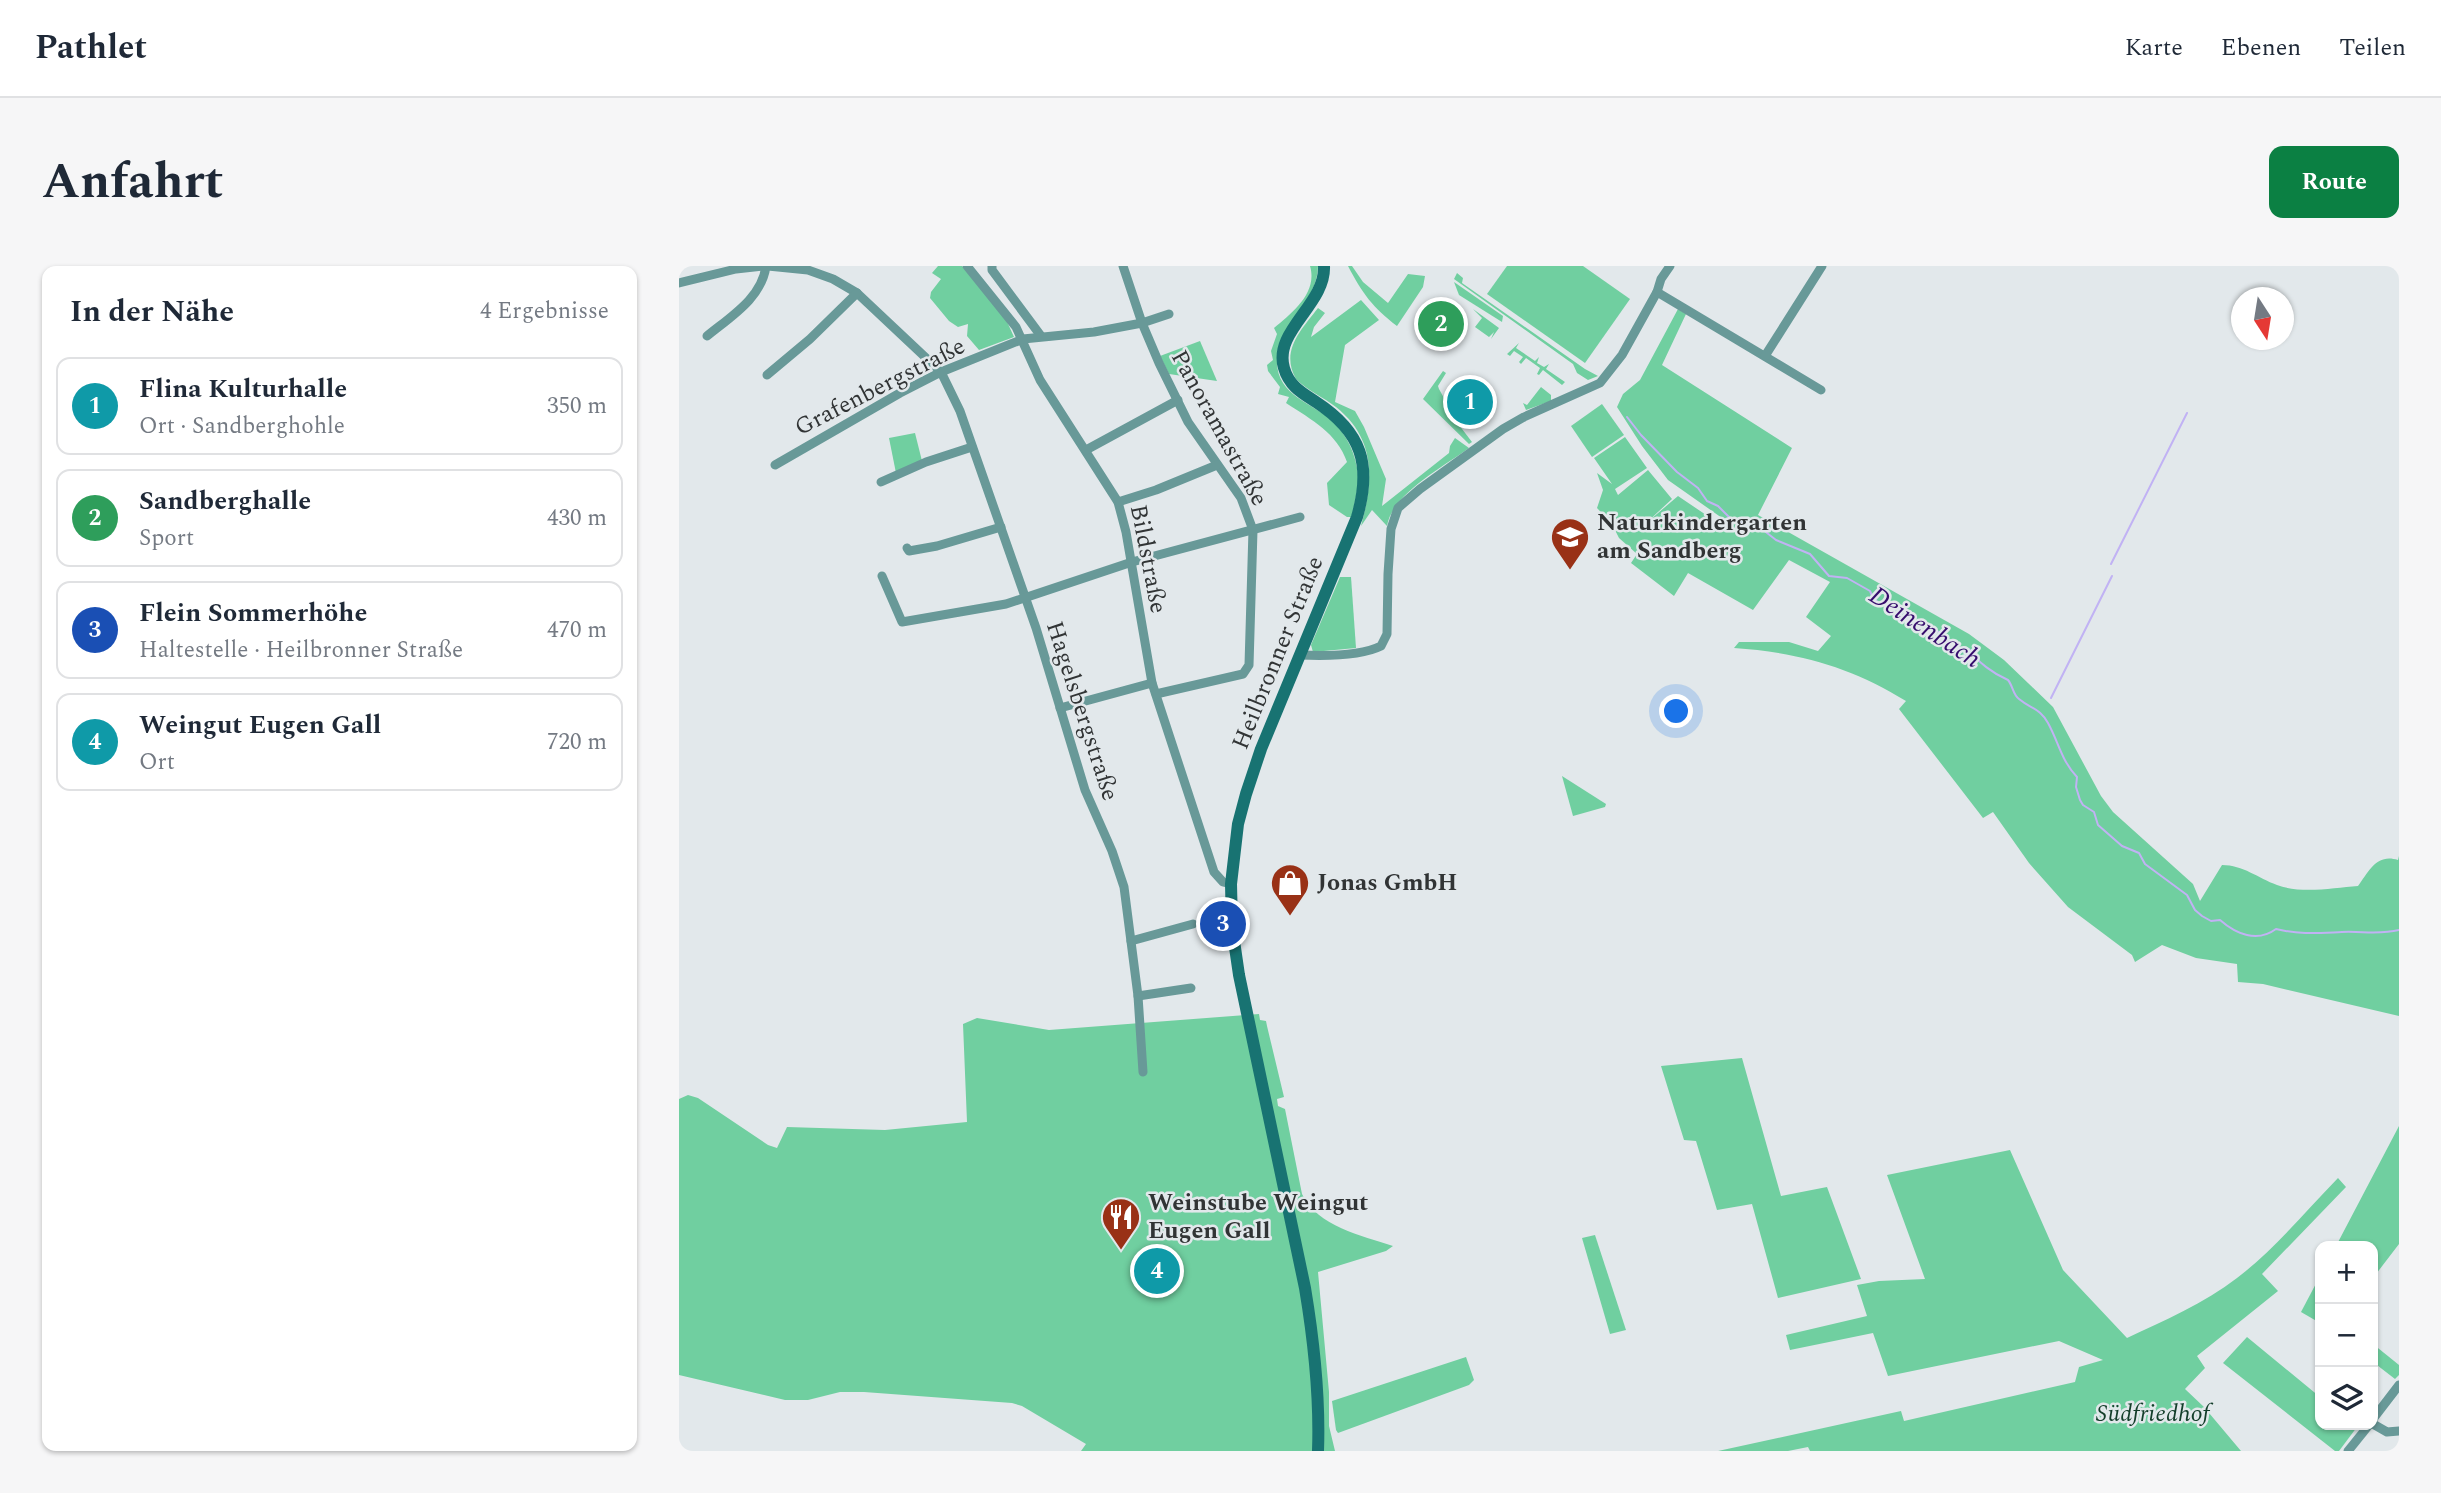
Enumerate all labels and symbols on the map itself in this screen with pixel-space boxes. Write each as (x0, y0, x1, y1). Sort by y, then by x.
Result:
north arrow (2231, 287, 2294, 350)
pin: 2 (1418, 298, 1464, 350)
street label: Grafenbergstraße (788, 328, 972, 446)
street label: Panoramastraße (1161, 343, 1277, 513)
pin: 1 (1447, 376, 1493, 428)
street label: Bildstraße (1120, 501, 1176, 617)
place label: Naturkindergarten am Sandberg (1597, 505, 1807, 569)
school or university icon: Naturkindergarten am Sandberg (1549, 516, 1591, 571)
street label: Heilbronner Straße (1223, 551, 1333, 755)
water label: Deinenbach (1861, 576, 1989, 678)
street label: Hagelsbergstraße (1036, 617, 1128, 805)
your location (1659, 694, 1693, 728)
shop icon: Jonas GmbH (1269, 862, 1311, 917)
place label: Jonas GmbH (1317, 865, 1457, 901)
pin: 3 (1200, 898, 1246, 950)
place label: Weinstube Weingut Eugen Gall (1148, 1185, 1368, 1249)
restaurant icon: Weinstube Weingut Eugen Gall (1100, 1196, 1142, 1251)
pin: 4 (1134, 1245, 1180, 1297)
park label: Südfriedhof (2096, 1396, 2214, 1432)

